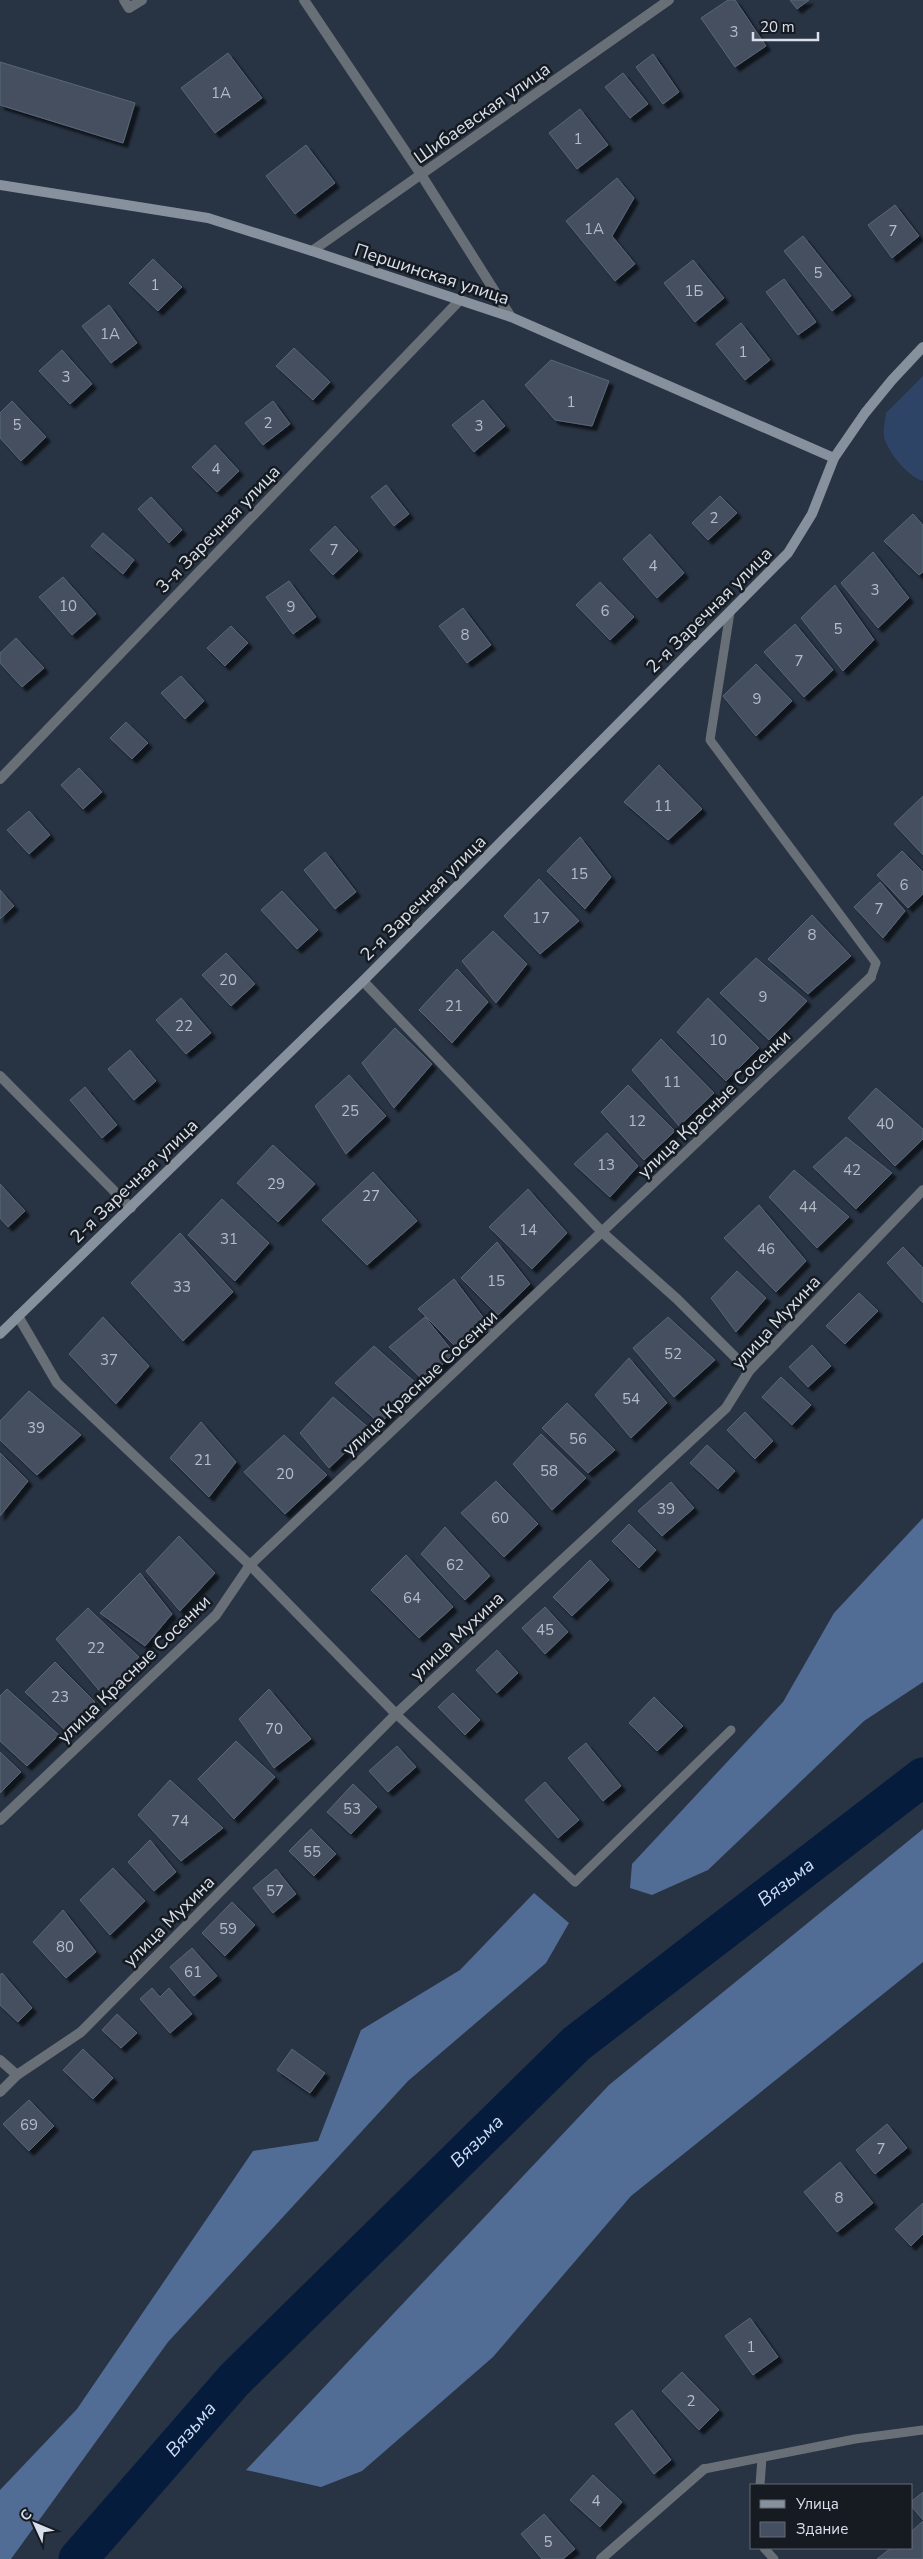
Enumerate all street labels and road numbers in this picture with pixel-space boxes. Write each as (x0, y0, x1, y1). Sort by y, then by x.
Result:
street label: Шибаевская улица (409, 57, 555, 169)
street label: Першинская улица (351, 238, 513, 310)
street label: 3-я Заречная улица (151, 460, 285, 598)
street label: 2-я Заречная улица (641, 542, 777, 678)
street label: 2-я Заречная улица (355, 830, 491, 966)
street label: улица Красные Сосенки (632, 1024, 796, 1184)
street label: 2-я Заречная улица (65, 1114, 203, 1248)
street label: улица Мухина (726, 1270, 826, 1374)
street label: улица Красные Сосенки (337, 1305, 503, 1461)
street label: улица Мухина (405, 1586, 509, 1686)
street label: улица Красные Сосенки (52, 1589, 216, 1749)
street label: улица Мухина (118, 1870, 220, 1972)

